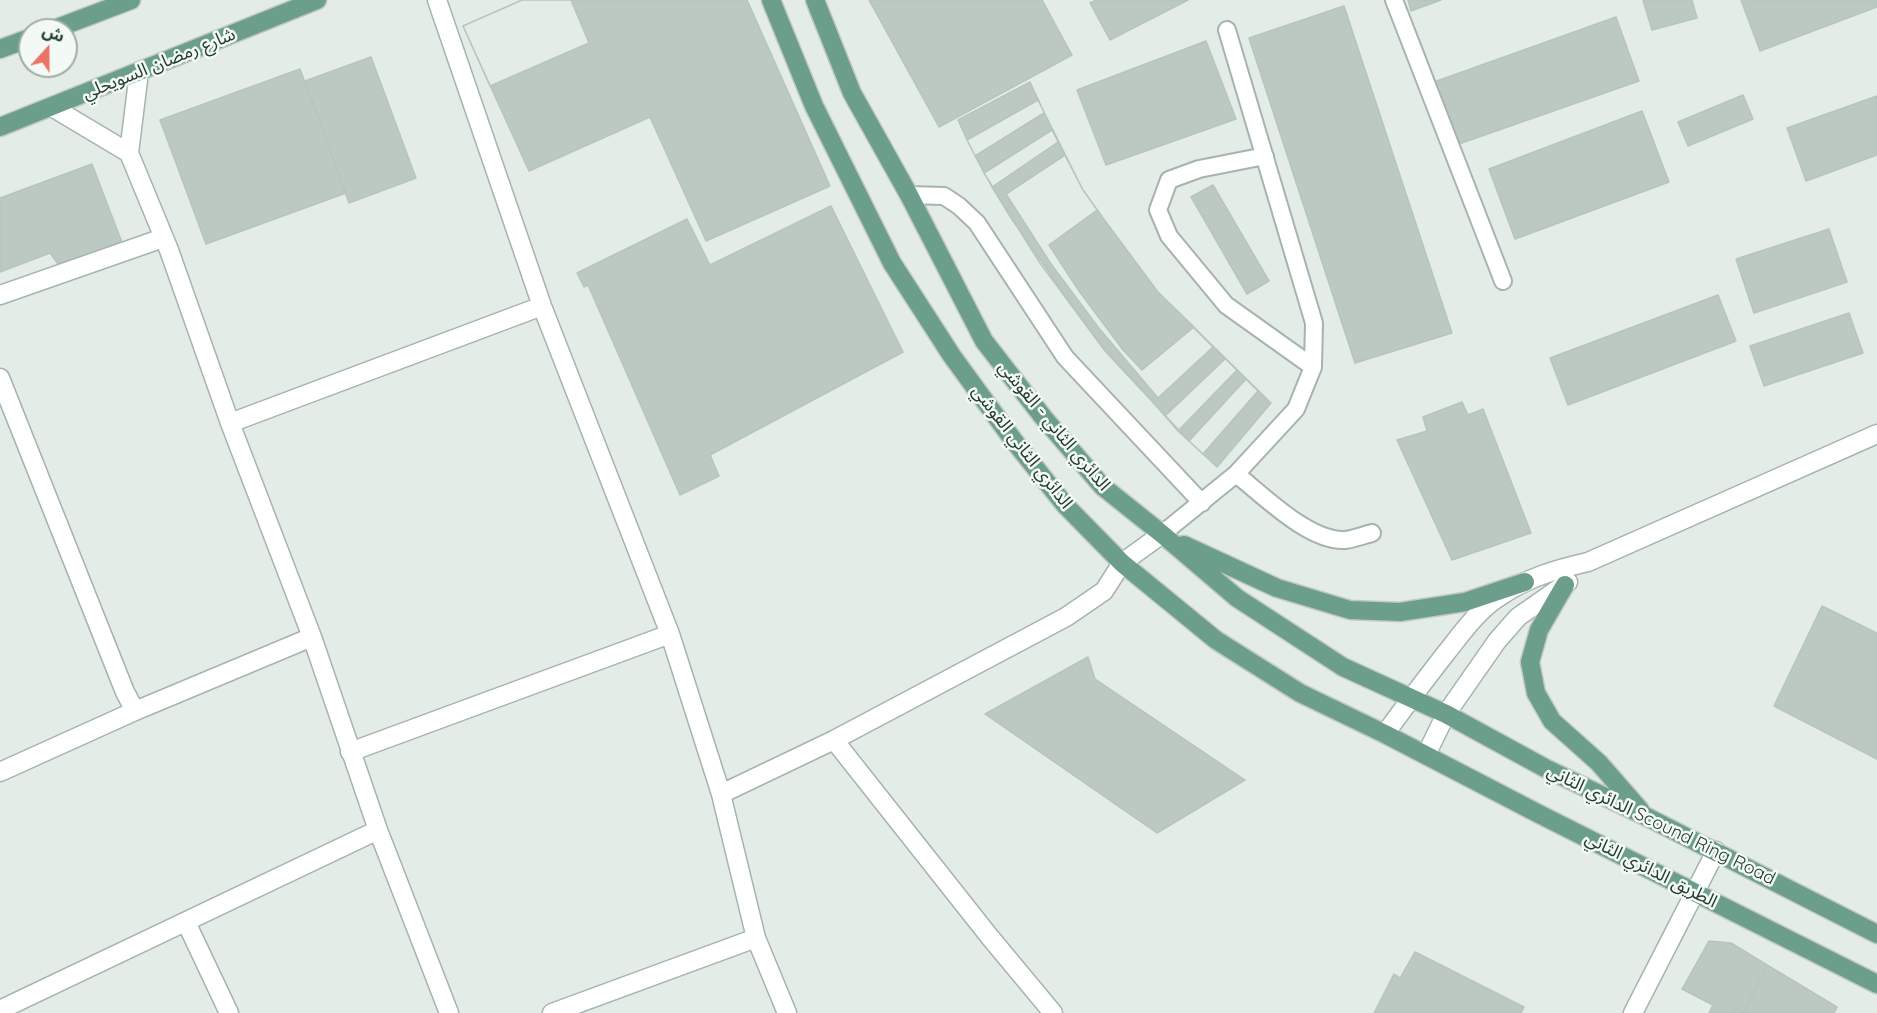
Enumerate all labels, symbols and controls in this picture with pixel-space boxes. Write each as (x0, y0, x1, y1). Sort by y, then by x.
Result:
north arrow (18, 18, 78, 78)
text: ش (40, 20, 68, 46)
street label: شارع رمضان السويحلي (79, 23, 239, 105)
street label: الدائري الثاني - القوشي (993, 357, 1115, 495)
street label: الدائري الثاني القوشي (967, 381, 1077, 513)
street label: الدائري الثاني Scound Ring Road (1543, 760, 1779, 890)
street label: الطريق الدائري الثاني (1581, 827, 1721, 913)

